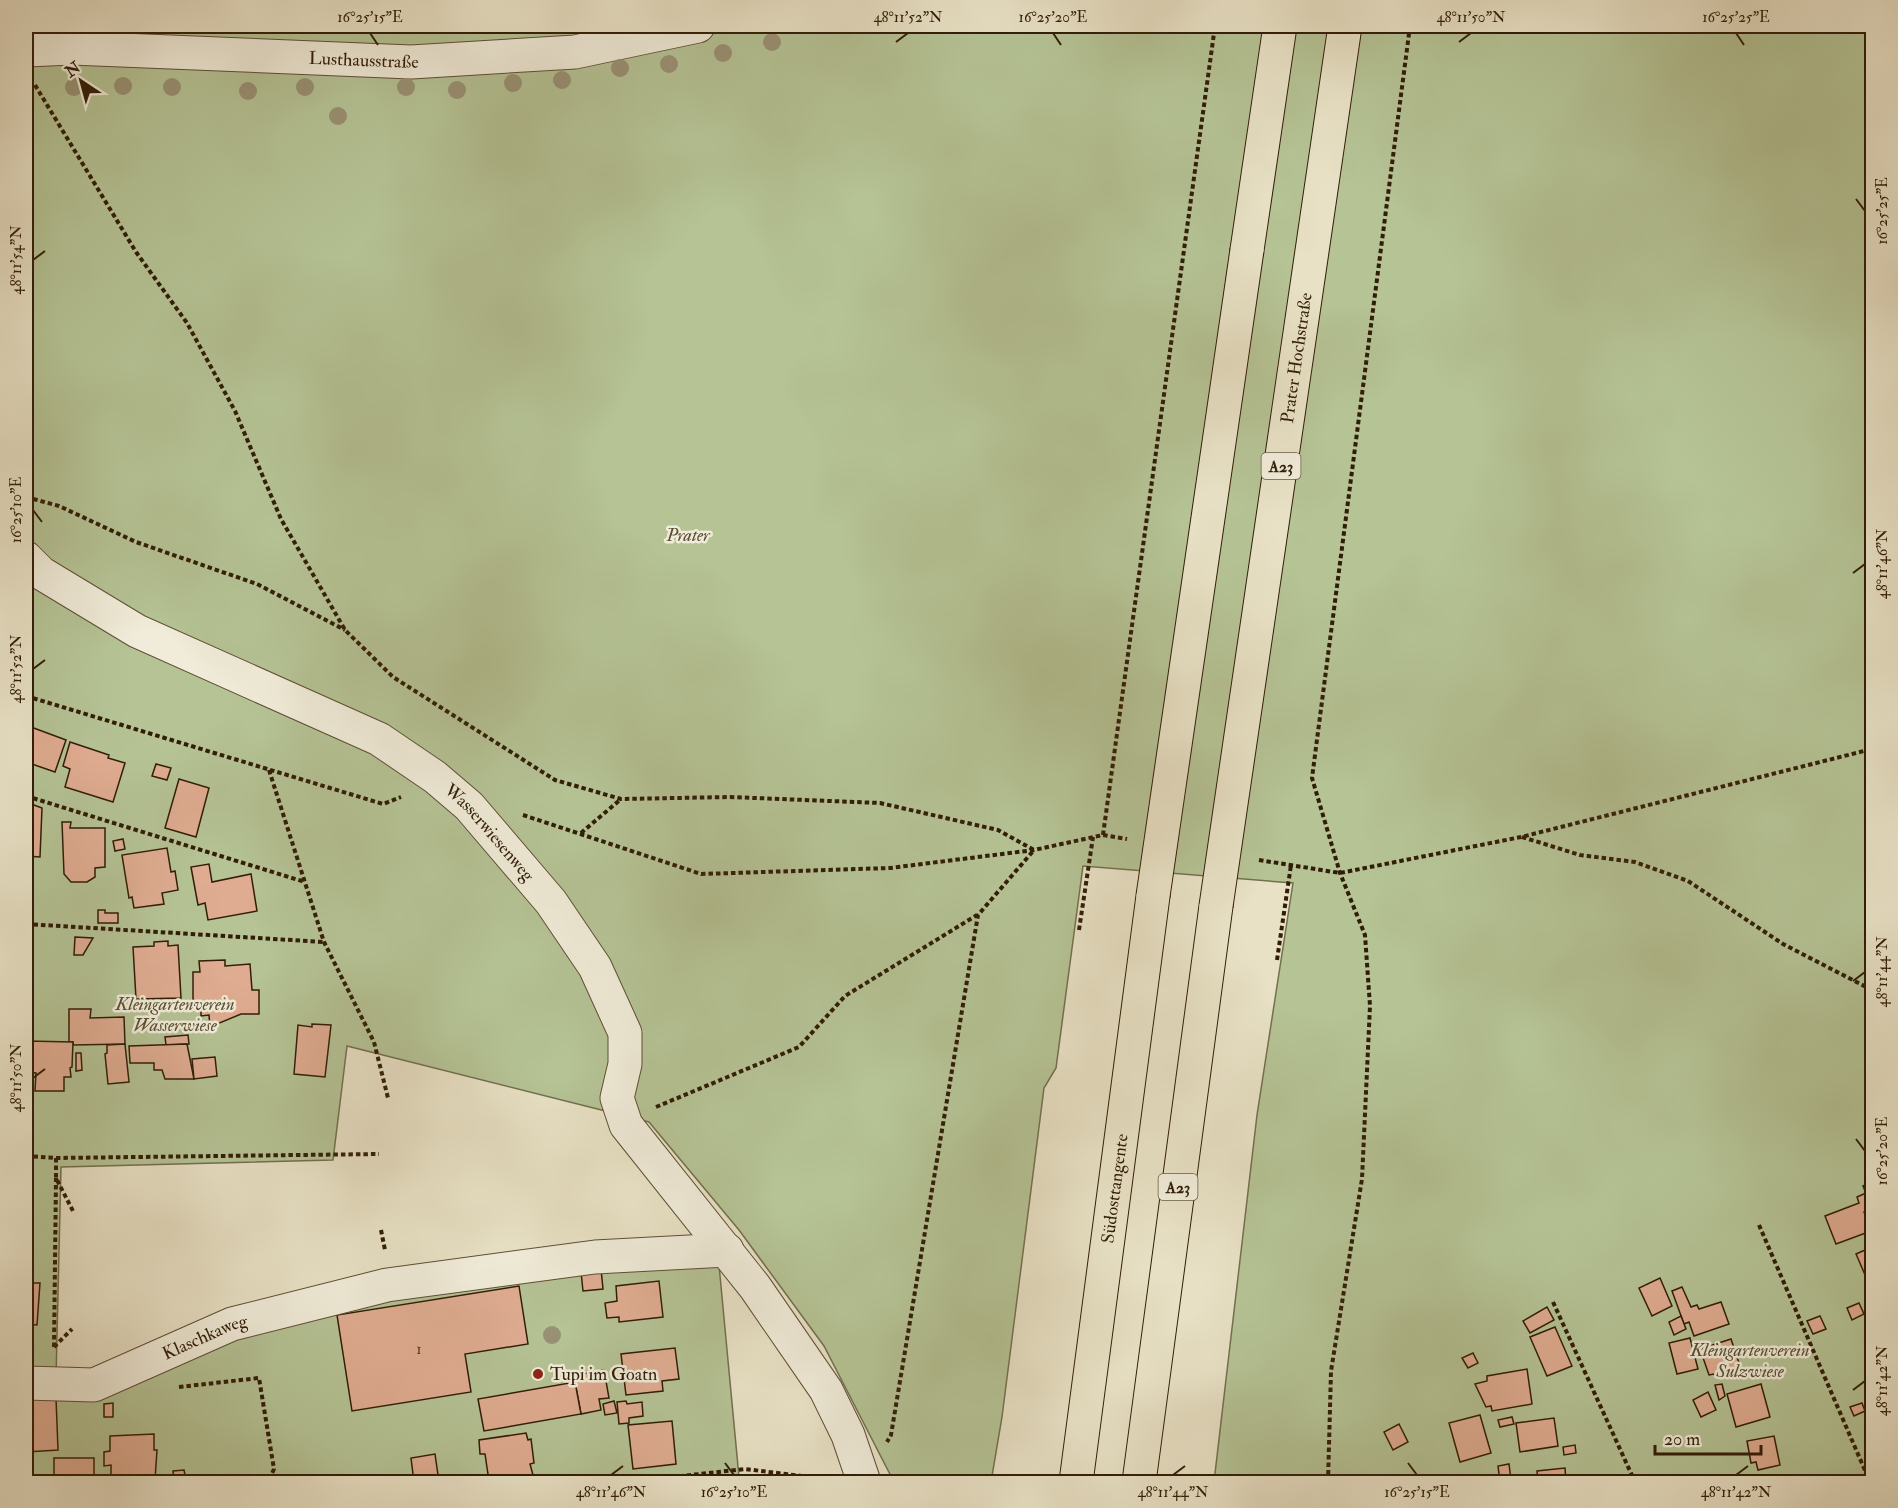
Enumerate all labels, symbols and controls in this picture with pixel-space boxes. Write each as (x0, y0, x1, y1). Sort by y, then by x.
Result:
text: 16°25'15"E (337, 8, 403, 27)
text: 48°11'52"N (873, 8, 943, 27)
text: 16°25'20"E (1019, 8, 1088, 27)
text: 48°11'50"N (1436, 8, 1506, 27)
text: 16°25'25"E (1702, 8, 1770, 27)
street label: Lusthausstraße (308, 47, 420, 74)
north arrow (51, 51, 111, 111)
text: N (60, 57, 85, 83)
text: 16°25'25"E (1873, 177, 1892, 245)
text: 48°11'54"N (7, 225, 26, 295)
street label: Prater Hochstraße (1276, 291, 1318, 425)
road number: A23 (1262, 453, 1300, 479)
text: 16°25'10"E (7, 477, 26, 543)
park label: Prater (665, 524, 711, 547)
text: 48°11'46"N (1873, 528, 1892, 599)
text: 48°11'52"N (7, 634, 26, 704)
street label: Wasserwiesenweg (438, 778, 540, 887)
text: 48°11'44"N (1873, 936, 1892, 1008)
park label: Kleingartenverein Wasserwiese (115, 993, 234, 1037)
text: 48°11'50"N (7, 1043, 26, 1113)
text: 16°25'20"E (1873, 1116, 1892, 1185)
street label: Südosttangente (1096, 1132, 1134, 1245)
road number: A23 (1158, 1174, 1198, 1200)
street label: Klaschkaweg (159, 1309, 251, 1365)
park label: Kleingartenverein Sulzwiese (1690, 1339, 1809, 1383)
house number: 1 (416, 1340, 422, 1359)
text: 48°11'42"N (1873, 1345, 1892, 1416)
place label: Tupi im Goatn (550, 1363, 657, 1386)
marker: Tupi im Goatn (531, 1367, 545, 1381)
scale bar (1655, 1418, 1762, 1456)
text: 20 m (1664, 1428, 1700, 1451)
text: 48°11'46"N (576, 1483, 647, 1502)
text: 16°25'10"E (701, 1483, 767, 1502)
text: 48°11'44"N (1137, 1483, 1209, 1502)
text: 16°25'15"E (1384, 1483, 1450, 1502)
text: 48°11'42"N (1701, 1483, 1772, 1502)

